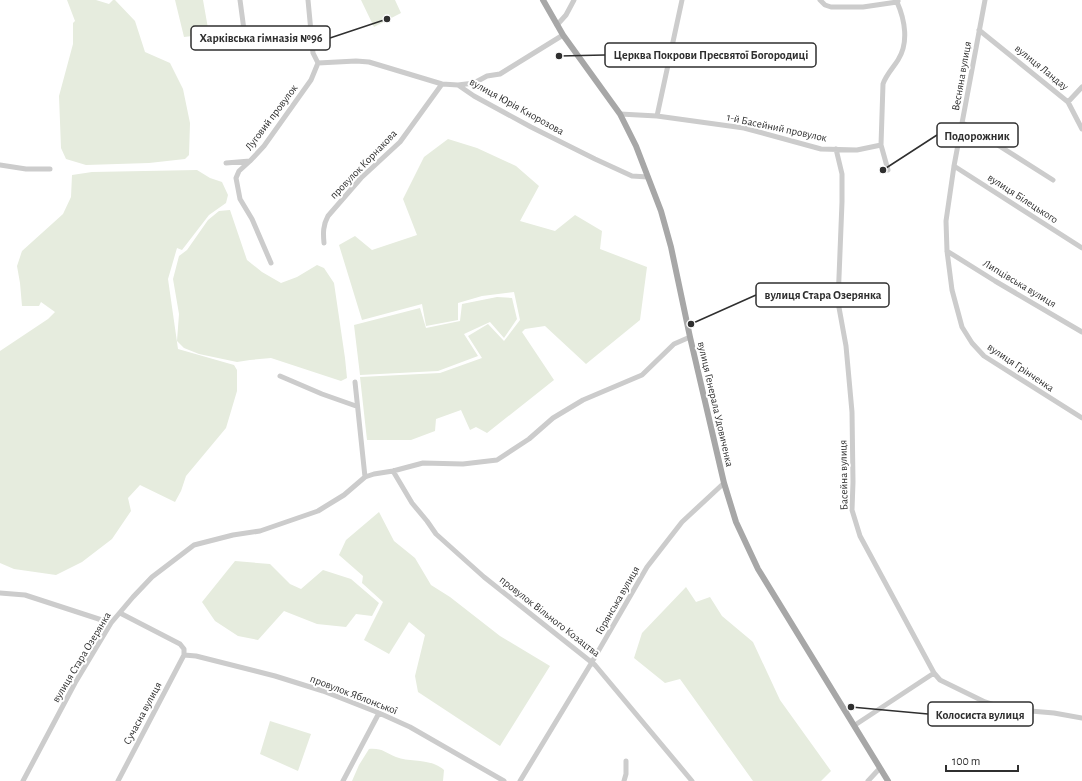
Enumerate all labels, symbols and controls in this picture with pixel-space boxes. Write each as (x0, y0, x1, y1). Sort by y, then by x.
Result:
callout: Харківська гімназія №96 (191, 26, 330, 50)
text: Харківська гімназія №96 (199, 32, 323, 44)
street label: Весняна вулиця (950, 41, 973, 112)
callout: Церква Покрови Пресвятої Богородиці (605, 43, 816, 67)
street label: вулиця Ландау (1013, 43, 1071, 92)
text: Церква Покрови Пресвятої Богородиці (614, 49, 808, 61)
street label: вулиця Юрія Кнорозова (468, 76, 566, 137)
street label: Луговий провулок (243, 82, 300, 152)
street label: 1-й Басейний провулок (726, 112, 828, 143)
callout: Подорожник (937, 123, 1018, 147)
street label: провулок Корнакова (328, 128, 399, 201)
text: Подорожник (944, 130, 1010, 142)
street label: вулиця Білецького (986, 172, 1060, 225)
street label: Липцівська вулиця (981, 257, 1058, 310)
callout: вулиця Стара Озерянка (756, 283, 889, 307)
text: вулиця Стара Озерянка (765, 289, 882, 302)
street label: вулиця Генерала Удовиченка (696, 340, 735, 468)
street label: вулиця Грінченка (985, 341, 1056, 394)
street label: Басейна вулиця (837, 440, 850, 510)
street label: Горянська вулиця (593, 564, 641, 636)
street label: провулок Вільного Козацтва (497, 574, 602, 659)
street label: вулиця Стара Озерянка (50, 610, 113, 704)
street label: провулок Яблонської (309, 673, 399, 716)
street label: Сучасна вулиця (121, 680, 164, 746)
callout: Колосиста вулиця (928, 702, 1033, 726)
text: Колосиста вулиця (935, 709, 1025, 722)
scale bar (946, 747, 1018, 773)
text: 100 m (952, 755, 980, 767)

